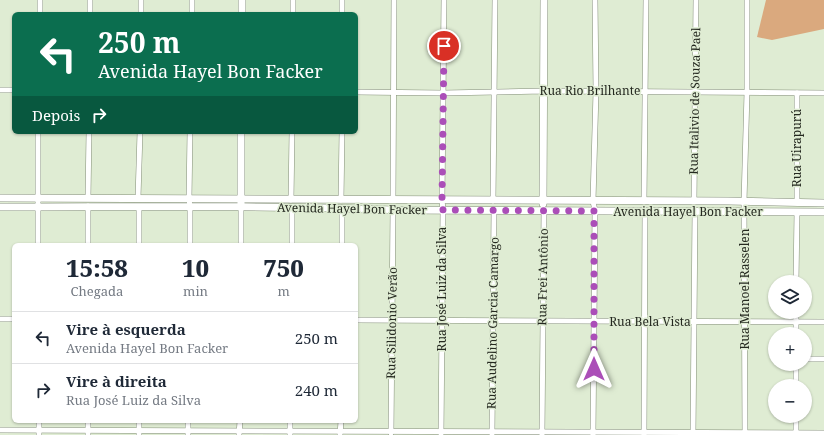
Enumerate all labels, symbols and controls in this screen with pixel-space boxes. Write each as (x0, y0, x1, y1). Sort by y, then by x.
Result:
text: 250 m (98, 23, 180, 61)
street label: Rua Italivio de Souza Pael (685, 27, 704, 175)
icon: left (32, 28, 84, 80)
pin (427, 29, 461, 63)
icon: arrive (433, 35, 455, 57)
text: Avenida Hayel Bon Facker (98, 59, 323, 83)
street label: Rua Rio Brilhante (540, 82, 640, 99)
icon: right (88, 104, 110, 126)
text: Depois (32, 105, 80, 125)
street label: Rua Uirapurú (788, 109, 805, 187)
street label: Avenida Hayel Bon Facker (277, 199, 427, 218)
street label: Avenida Hayel Bon Facker (613, 203, 763, 220)
street label: Rua José Luiz da Silva (433, 226, 450, 351)
street label: Rua Frei Antônio (533, 228, 552, 326)
street label: Rua Manoel Rasselen (736, 228, 753, 350)
street label: Rua Audelino Garcia Camargo (482, 237, 503, 409)
text: 15:58 (66, 251, 128, 284)
text: 10 (182, 251, 209, 284)
text: 750 (263, 251, 304, 284)
street label: Rua Silidonio Verão (382, 267, 401, 379)
map controls (768, 275, 812, 423)
button: layers (768, 275, 812, 319)
text: Chegada (71, 282, 123, 300)
text: min (183, 282, 208, 300)
text: m (277, 282, 290, 300)
street label: Rua Bela Vista (609, 313, 691, 330)
text: Vire à esquerda (66, 319, 186, 339)
icon: left (32, 327, 54, 349)
button: + (768, 327, 812, 371)
text: 250 m (295, 328, 338, 348)
text: Avenida Hayel Bon Facker (66, 339, 228, 357)
position arrow (573, 348, 615, 390)
text: Vire à direita (66, 371, 167, 391)
icon: right (32, 379, 54, 401)
button: − (768, 379, 812, 423)
text: 240 m (295, 380, 338, 400)
text: Rua José Luiz da Silva (66, 391, 201, 409)

